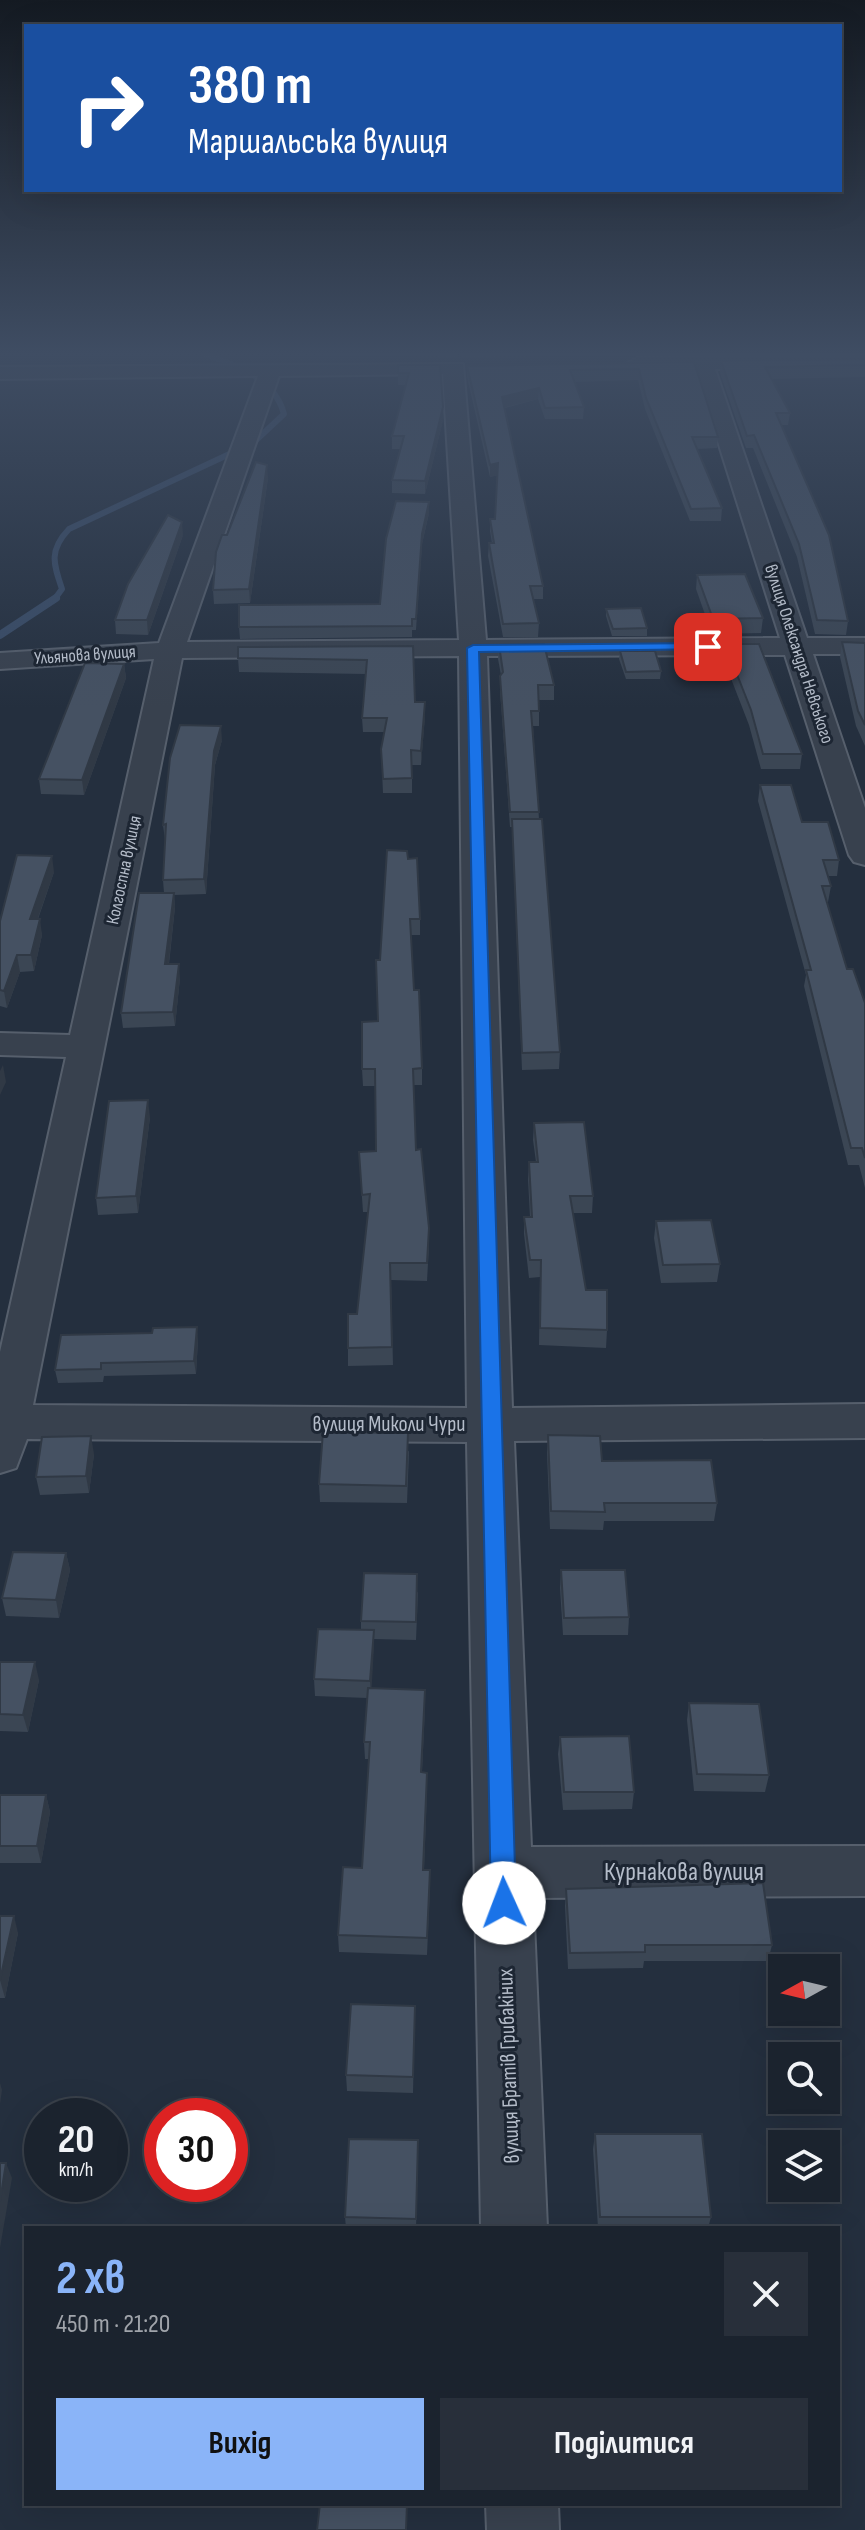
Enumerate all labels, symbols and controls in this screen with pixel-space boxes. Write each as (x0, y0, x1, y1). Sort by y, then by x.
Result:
text: 380 m (188, 53, 312, 120)
icon: right (56, 56, 160, 160)
text: Маршальська вулиця (188, 121, 448, 164)
street label: вулиця Олександра Невського (760, 562, 838, 746)
pin (674, 613, 742, 681)
icon: arrive (686, 625, 730, 669)
street label: Ульянова вулиця (33, 641, 137, 669)
street label: Колгоспна вулиця (102, 814, 146, 926)
street label: вулиця Миколи Чури (312, 1411, 466, 1438)
street label: Курнакова вулиця (604, 1857, 764, 1888)
position arrow (462, 1861, 546, 1945)
north arrow (768, 1954, 840, 2026)
map controls (768, 1954, 840, 2202)
street label: вулиця Братів Грибакіних (492, 1967, 526, 2164)
button: search (768, 2042, 840, 2114)
speed limit sign: 30 (144, 2098, 248, 2202)
text: 20 (58, 2116, 94, 2164)
button: layers (768, 2130, 840, 2202)
text: km/h (59, 2158, 93, 2182)
text: 2 хв (56, 2250, 125, 2307)
button: close (724, 2252, 808, 2336)
text: 450 m · 21:20 (56, 2309, 170, 2340)
button: Вихід (56, 2398, 424, 2490)
button: Поділитися (440, 2398, 808, 2490)

